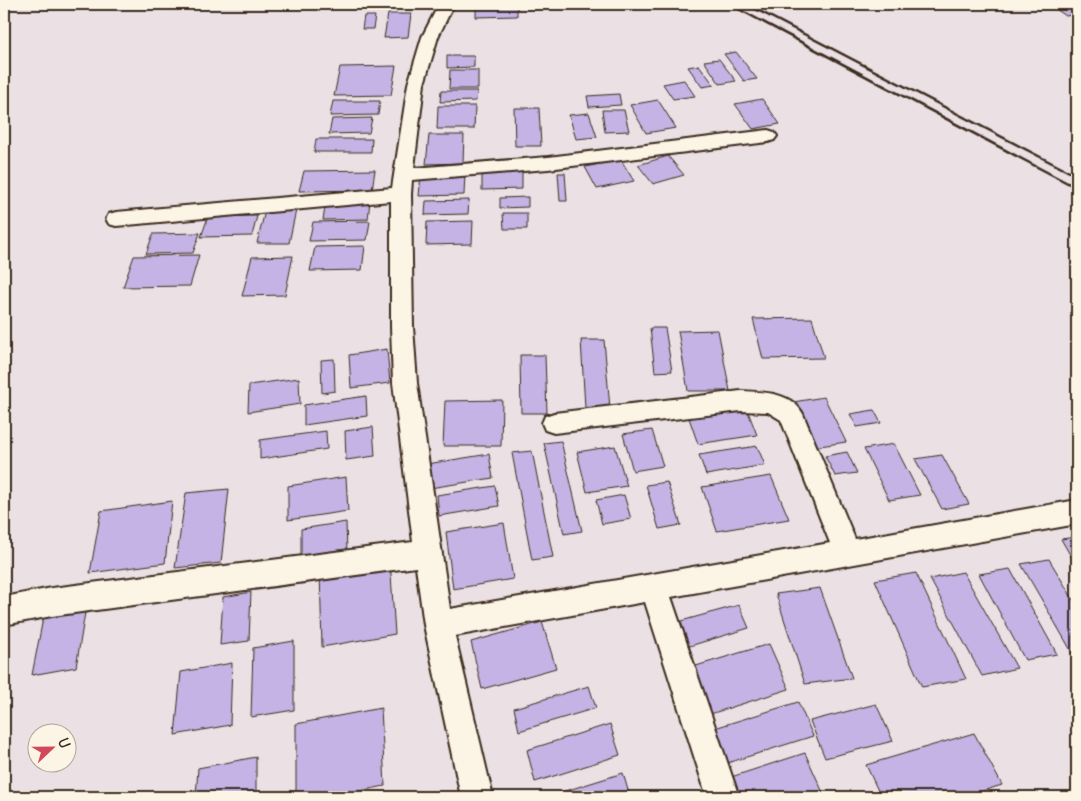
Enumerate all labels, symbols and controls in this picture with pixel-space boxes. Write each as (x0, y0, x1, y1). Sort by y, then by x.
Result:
north arrow (28, 724, 78, 774)
text: U (54, 735, 74, 751)

